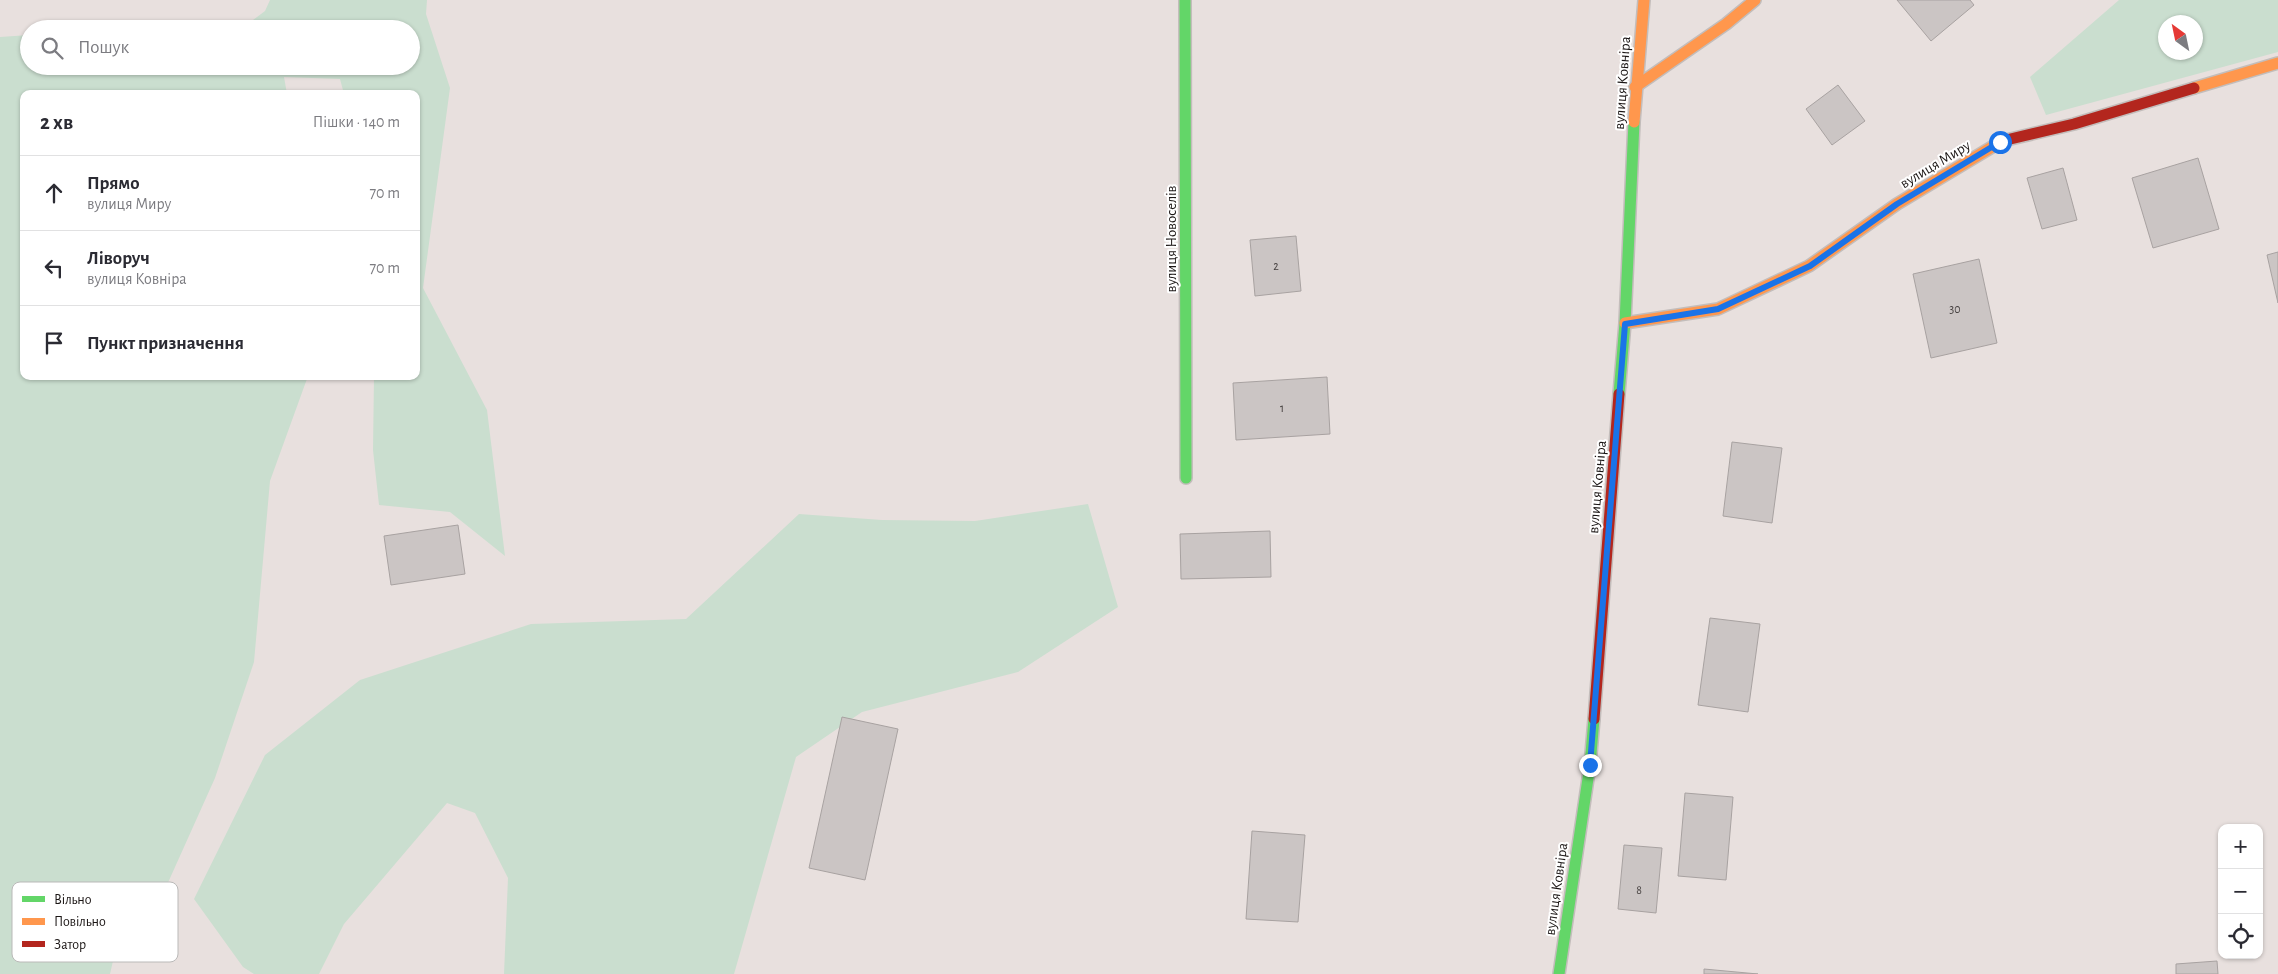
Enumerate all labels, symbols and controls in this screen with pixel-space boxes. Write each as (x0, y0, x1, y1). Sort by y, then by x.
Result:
north arrow (2158, 15, 2203, 60)
search box (20, 20, 420, 75)
icon: search (38, 34, 66, 62)
street label: вулиця Ковніра (1612, 36, 1633, 130)
text: Пошук (78, 38, 129, 57)
text: 2 хв (40, 112, 73, 133)
text: Пішки · 140 m (313, 114, 400, 130)
route start (1989, 131, 2012, 154)
street label: вулиця Миру (1898, 137, 1973, 191)
text: Прямо (87, 174, 140, 193)
icon: ahead (40, 179, 68, 207)
text: 70 m (369, 185, 400, 201)
street label: вулиця Новоселів (1164, 185, 1179, 293)
text: вулиця Миру (87, 196, 171, 212)
text: Ліворуч (87, 249, 150, 268)
icon: left (40, 254, 68, 282)
text: 70 m (369, 260, 400, 276)
house number: 2 (1273, 260, 1279, 272)
text: вулиця Ковніра (87, 271, 187, 287)
house number: 30 (1949, 303, 1961, 315)
icon: arrive (40, 329, 68, 357)
text: Пункт призначення (87, 334, 244, 353)
house number: 1 (1280, 402, 1284, 414)
street label: вулиця Ковніра (1586, 440, 1609, 534)
route end (1579, 754, 1602, 777)
map controls (2218, 824, 2263, 959)
button: + (2218, 824, 2263, 869)
street label: вулиця Ковніра (1543, 842, 1570, 936)
button: − (2218, 869, 2263, 914)
legend (12, 882, 178, 962)
house number: 8 (1636, 884, 1642, 896)
text: Вільно (54, 893, 92, 907)
button: locate (2218, 914, 2263, 959)
text: Повільно (54, 915, 106, 929)
text: Затор (54, 938, 86, 952)

